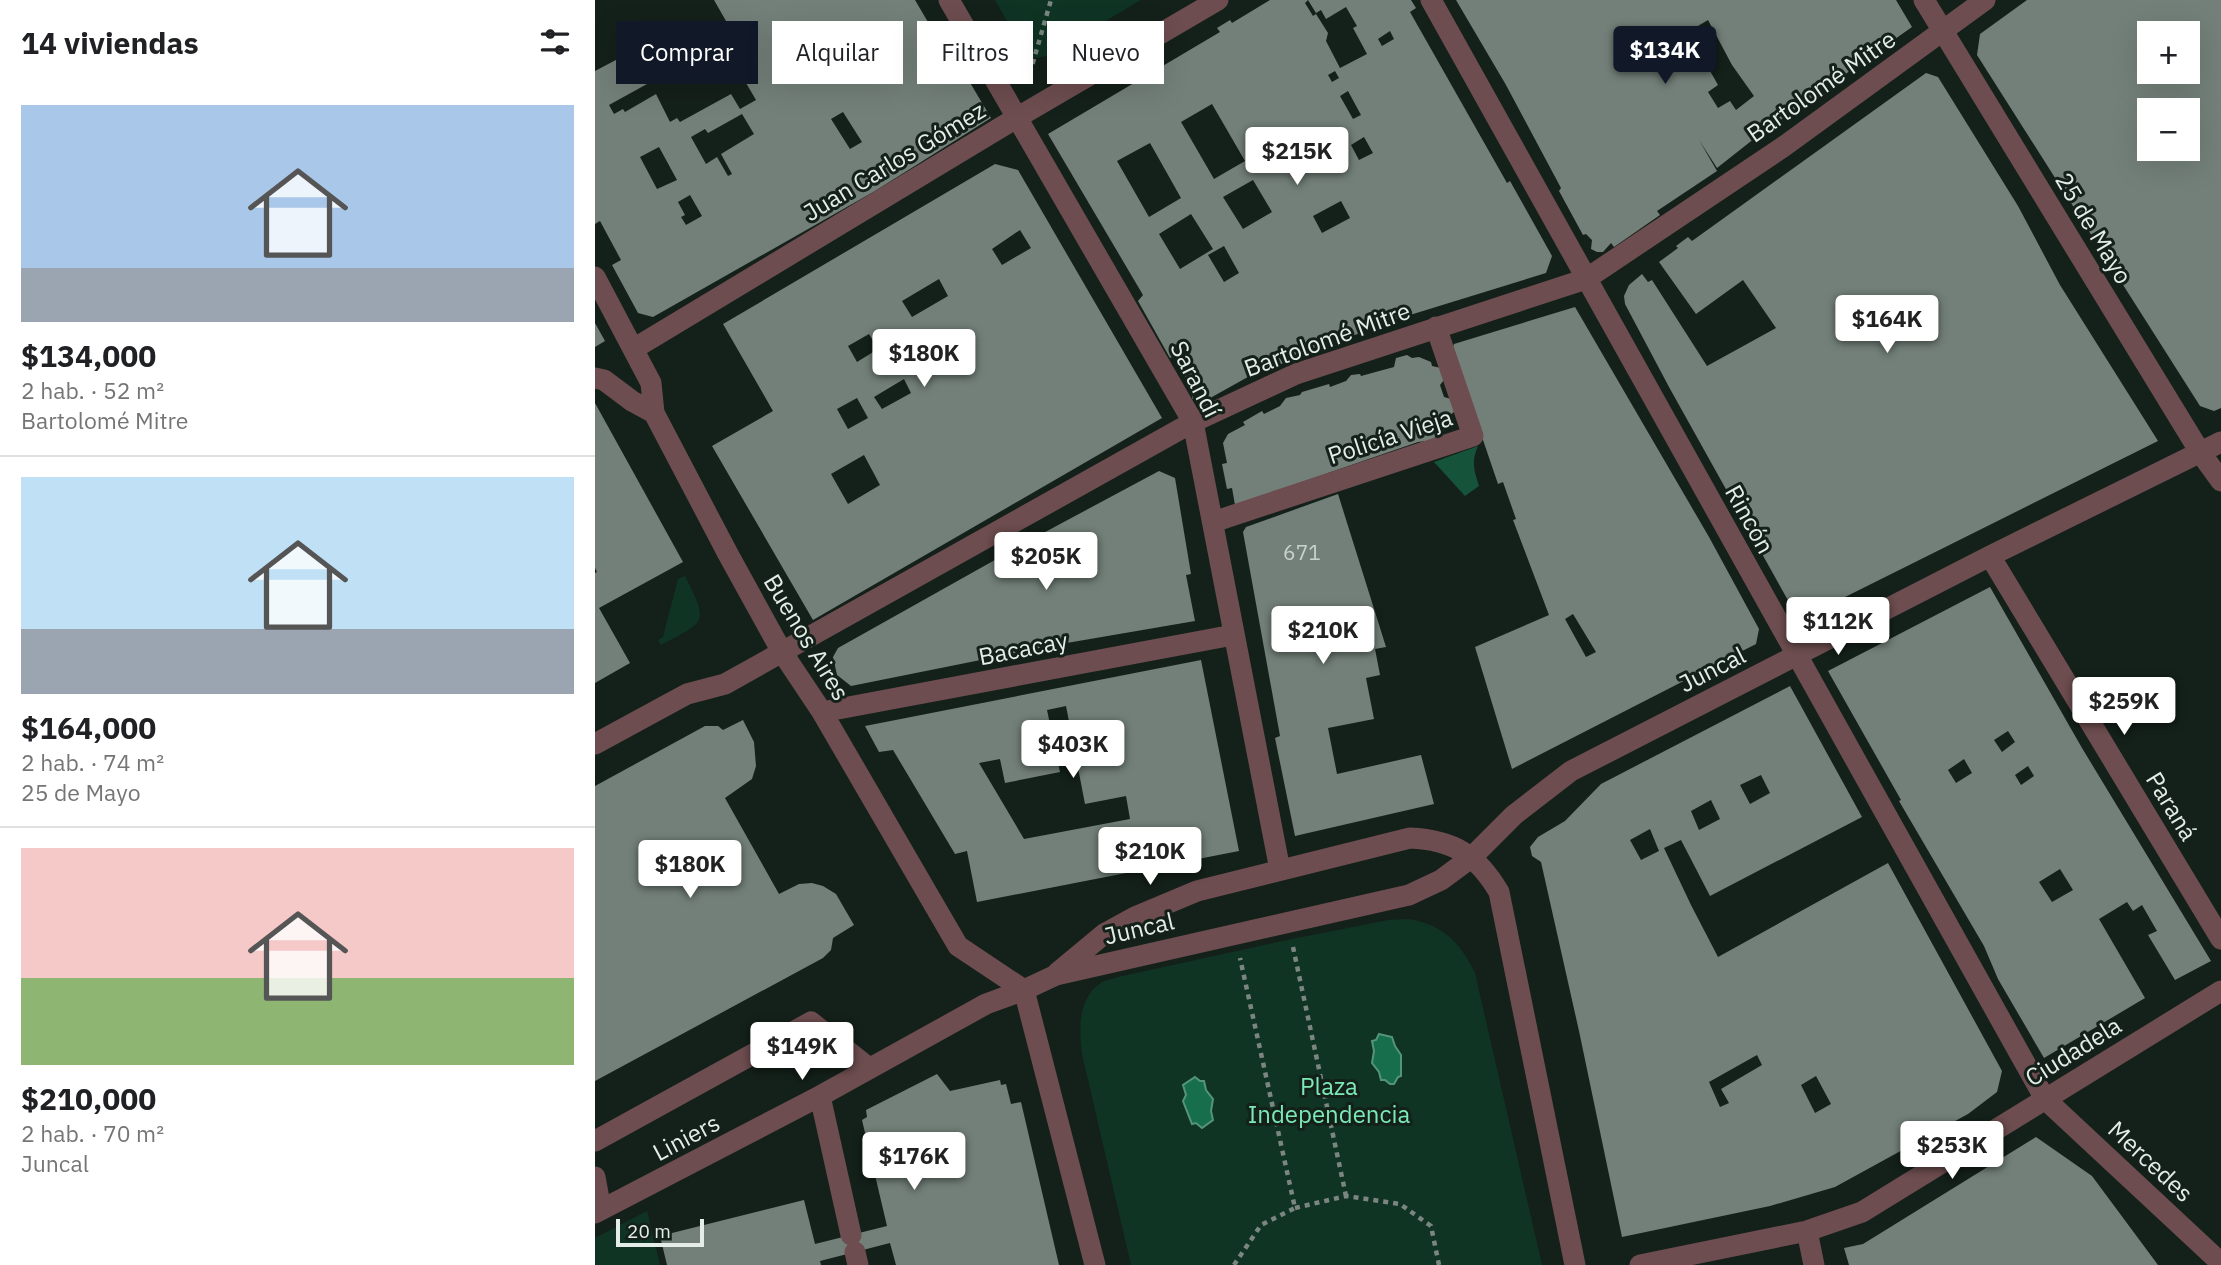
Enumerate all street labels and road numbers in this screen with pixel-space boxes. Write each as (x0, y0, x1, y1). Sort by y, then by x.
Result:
street label: Bartolomé Mitre (1740, 23, 1902, 149)
street label: Juan Carlos Gómez (797, 94, 991, 228)
street label: 25 de Mayo (2048, 166, 2140, 290)
street label: Bartolomé Mitre (1239, 294, 1415, 384)
street label: Sarandí (1163, 335, 1229, 423)
street label: Policía Vieja (1324, 401, 1457, 471)
street label: Rincón (1718, 479, 1782, 559)
street label: Buenos Aires (757, 568, 857, 706)
street label: Bacacay (976, 624, 1070, 672)
street label: Juncal (1673, 639, 1751, 699)
street label: Paraná (2139, 766, 2205, 847)
street label: Juncal (1101, 904, 1177, 952)
street label: Ciudadela (2019, 1009, 2127, 1093)
street label: Liniers (647, 1106, 725, 1168)
street label: Mercedes (2102, 1113, 2200, 1209)

